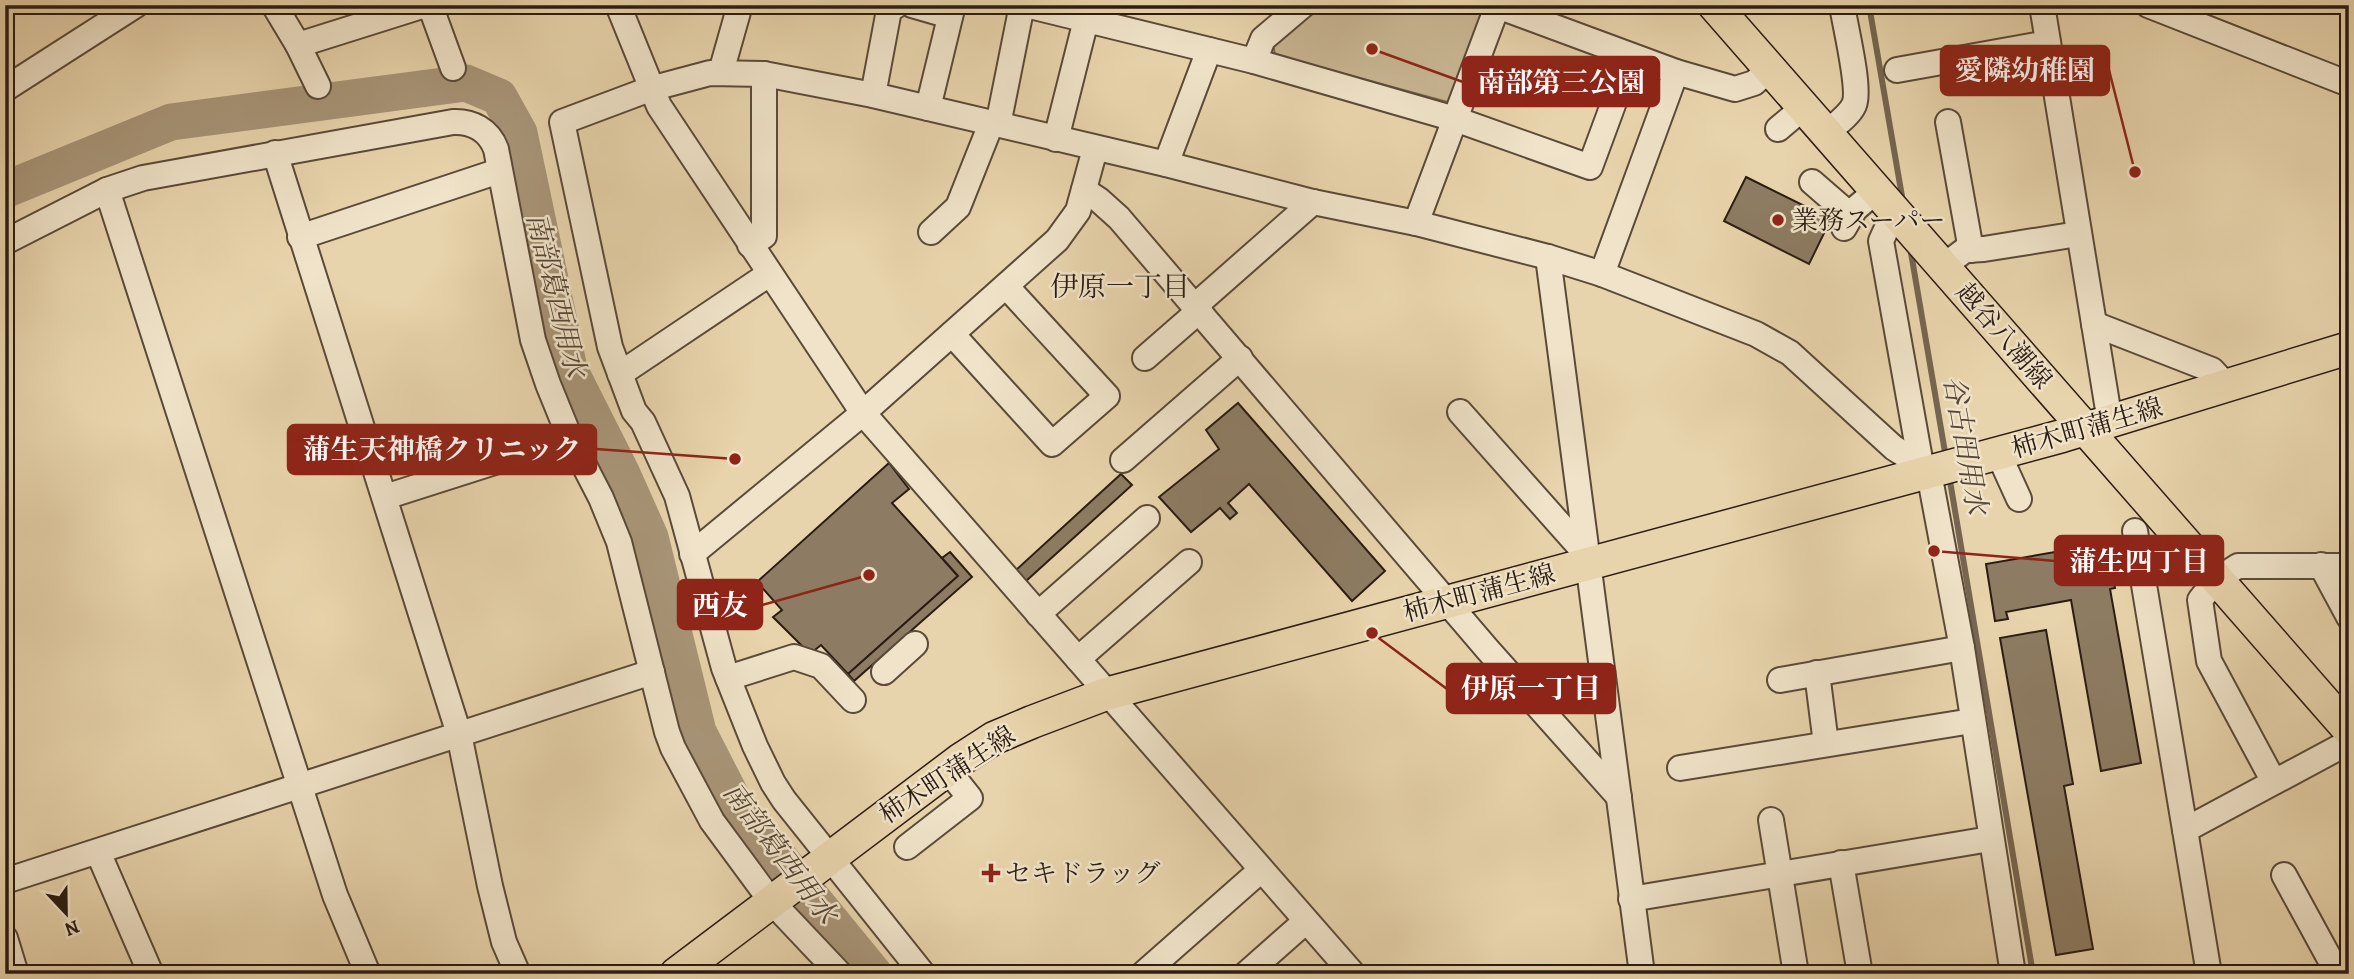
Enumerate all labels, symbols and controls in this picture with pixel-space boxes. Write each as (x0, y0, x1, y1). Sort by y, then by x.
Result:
callout: 愛隣幼稚園 (1941, 46, 2109, 95)
text: 愛隣幼稚園 (1955, 52, 2095, 90)
callout: 南部第三公園 (1463, 57, 1659, 106)
text: 南部第三公園 (1477, 64, 1645, 102)
place label: 業務スーパー (1792, 203, 1945, 238)
water label: 南部葛西用水 (517, 209, 595, 384)
marker: 業務スーパー (1770, 212, 1786, 228)
district label: 伊原一丁目 (1050, 268, 1190, 306)
street label: 越谷八潮線 (1948, 275, 2060, 397)
water label: 谷古田用水 (1934, 373, 1996, 520)
street label: 柿木町蒲生線 (2007, 390, 2167, 466)
callout: 蒲生天神橋クリニック (288, 425, 596, 474)
text: 蒲生天神橋クリニック (303, 431, 581, 469)
callout: 蒲生四丁目 (2055, 536, 2223, 585)
text: 蒲生四丁目 (2069, 543, 2209, 581)
street label: 柿木町蒲生線 (1399, 556, 1559, 630)
callout: 西友 (678, 580, 762, 629)
text: 西友 (692, 587, 748, 625)
callout: 伊原一丁目 (1447, 664, 1615, 713)
text: 伊原一丁目 (1461, 670, 1601, 708)
street label: 柿木町蒲生線 (872, 718, 1022, 832)
water label: 南部葛西用水 (714, 774, 848, 934)
place label: セキドラッグ (1005, 856, 1160, 891)
marker: セキドラッグ (983, 865, 999, 881)
north arrow (32, 878, 102, 948)
text: N (61, 913, 83, 943)

